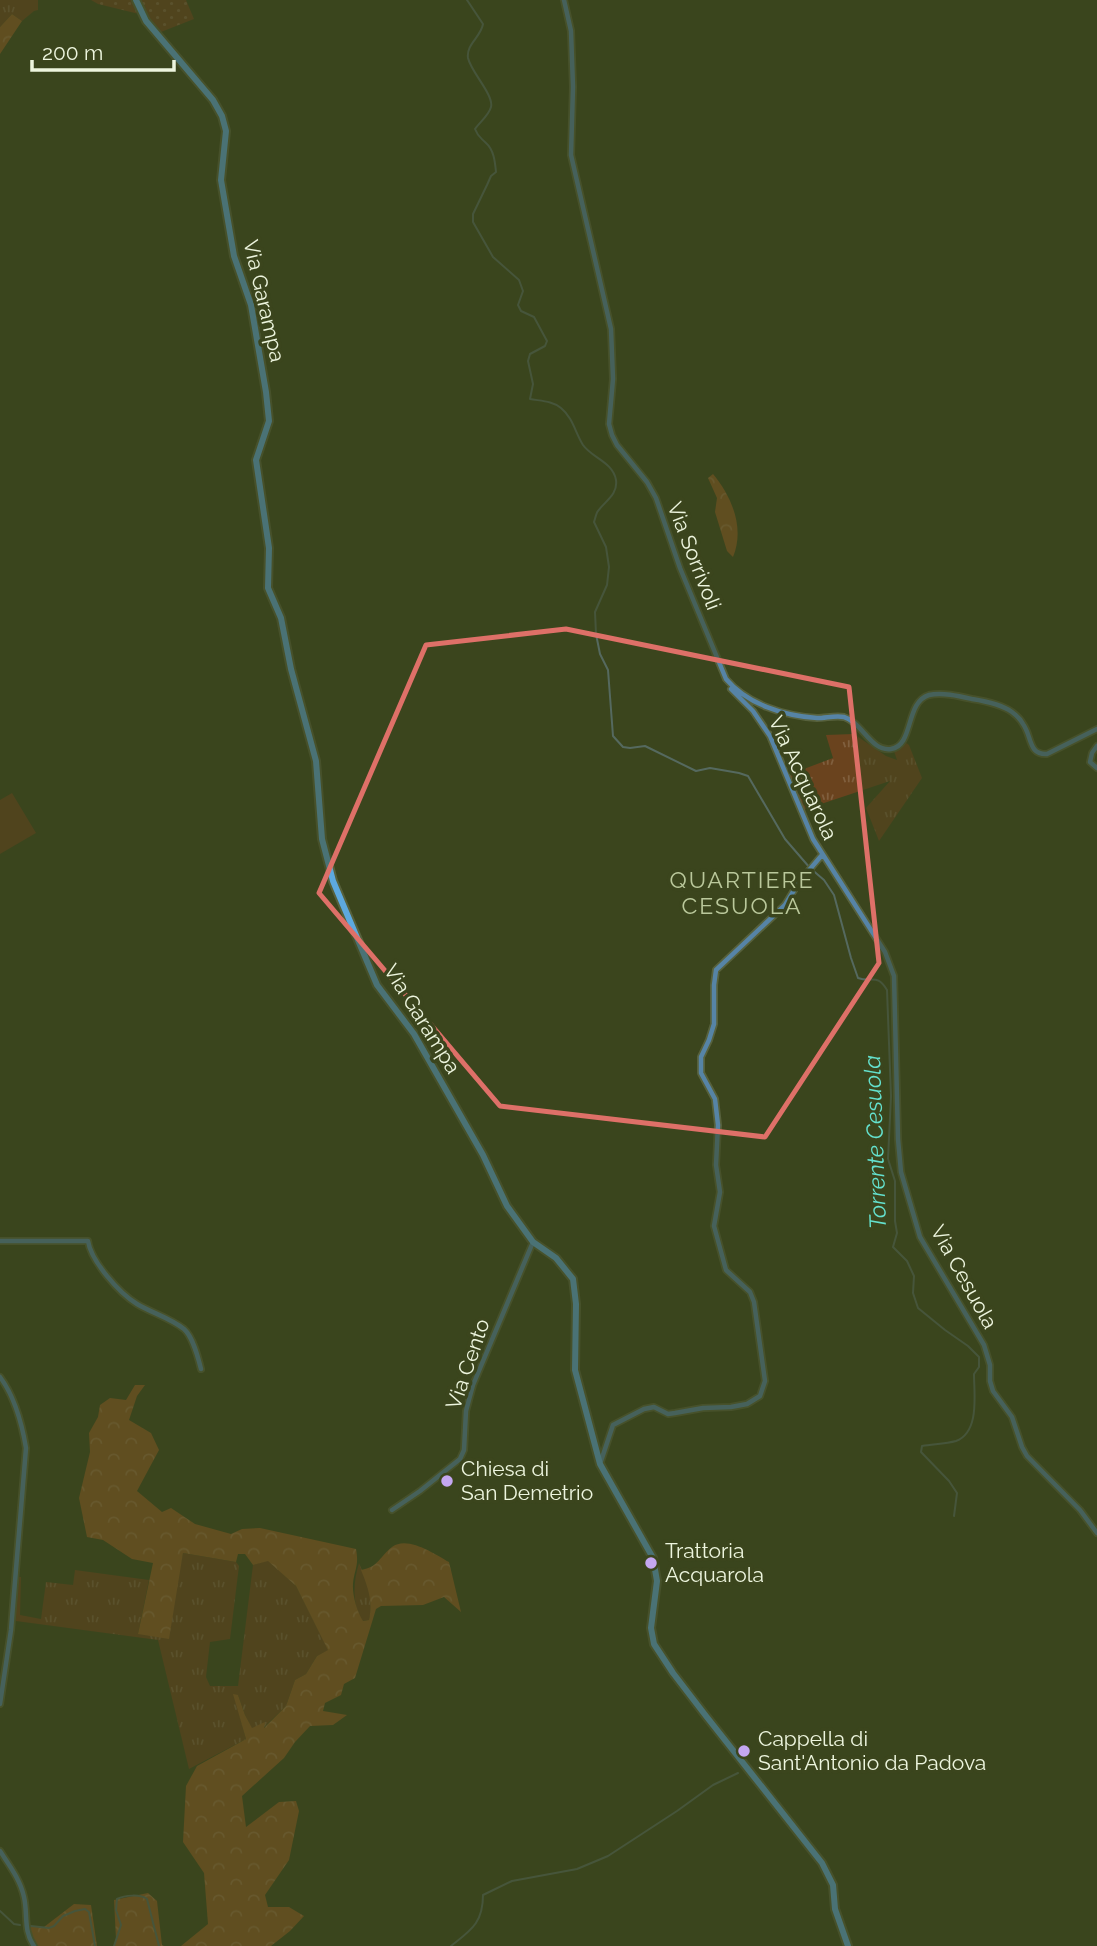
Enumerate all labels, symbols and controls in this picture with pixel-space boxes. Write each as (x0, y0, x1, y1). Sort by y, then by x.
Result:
scale bar (32, 28, 173, 72)
text: 200 m (42, 40, 103, 65)
street label: Via Garampa (238, 237, 291, 364)
street label: Via Sorrivoli (662, 498, 727, 613)
street label: Via Acquarola (764, 712, 843, 844)
district label: QUARTIERE CESUOLA (669, 866, 815, 919)
street label: Via Garampa (379, 959, 466, 1078)
water label: Torrente Cesuola (858, 1054, 891, 1229)
street label: Via Cesuola (926, 1221, 1003, 1333)
street label: Via Cento (440, 1315, 495, 1412)
place label: Chiesa di San Demetrio (461, 1456, 593, 1505)
marker: Chiesa di San Demetrio (439, 1473, 455, 1489)
place label: Trattoria Acquarola (665, 1538, 764, 1587)
marker: Trattoria Acquarola (643, 1555, 659, 1571)
place label: Cappella di Sant'Antonio da Padova (758, 1726, 986, 1775)
marker: Cappella di Sant'Antonio da Padova (736, 1743, 752, 1759)

